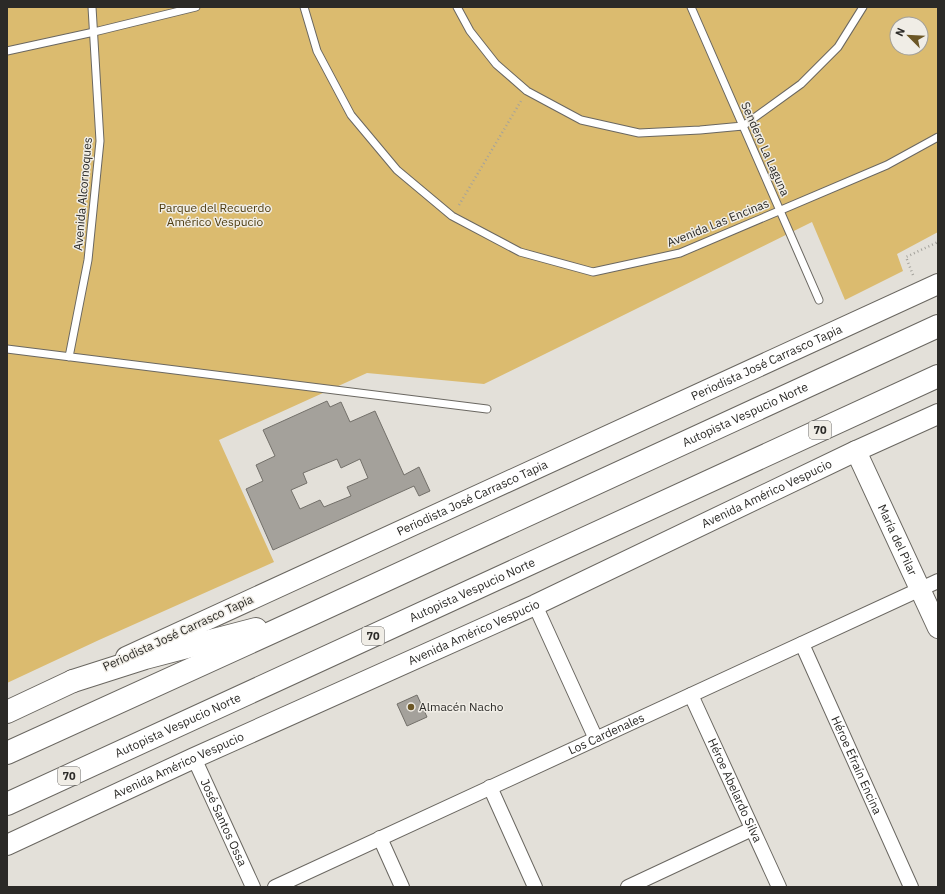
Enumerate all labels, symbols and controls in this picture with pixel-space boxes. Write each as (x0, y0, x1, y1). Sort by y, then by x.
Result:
north arrow (889, 16, 929, 56)
text: N (892, 25, 908, 38)
street label: Sendero La Laguna (738, 99, 793, 199)
street label: Avenida Alcornoques (70, 137, 95, 251)
street label: Avenida Las Encinas (665, 195, 771, 250)
park label: Parque del Recuerdo Américo Vespucio (159, 200, 271, 229)
street label: Periodista José Carrasco Tapia (689, 321, 845, 403)
street label: Autopista Vespucio Norte (680, 379, 811, 450)
road number: 70 (809, 421, 831, 439)
street label: Periodista José Carrasco Tapia (394, 456, 550, 539)
street label: Avenida Américo Vespucio (699, 456, 834, 531)
street label: María del Pilar (875, 502, 921, 578)
street label: Autopista Vespucio Norte (407, 554, 538, 625)
street label: Periodista José Carrasco Tapia (100, 591, 256, 674)
street label: Avenida Américo Vespucio (406, 596, 542, 668)
road number: 70 (362, 627, 384, 645)
street label: Autopista Vespucio Norte (112, 689, 243, 760)
place label: Almacén Nacho (419, 699, 504, 714)
marker: Almacén Nacho (406, 702, 416, 712)
street label: Los Cardenales (566, 710, 647, 758)
street label: Héroe Efraín Encina (828, 714, 886, 817)
street label: Avenida Américo Vespucio (110, 728, 246, 802)
street label: Héroe Abelardo Silva (705, 736, 766, 845)
road number: 70 (58, 767, 80, 785)
street label: José Santos Ossa (197, 776, 251, 869)

